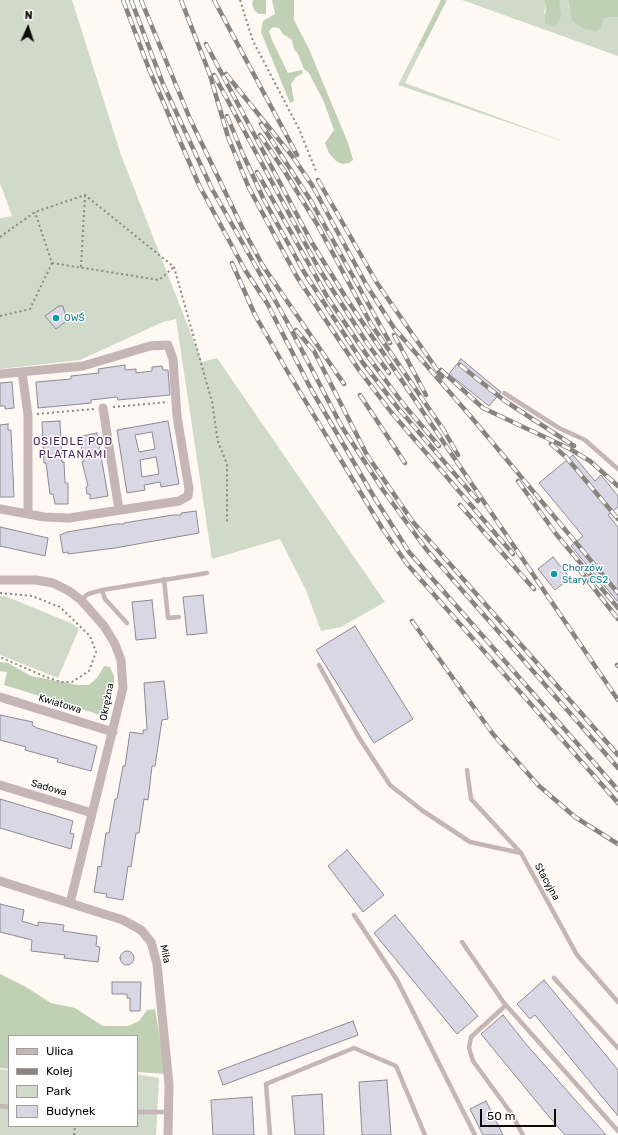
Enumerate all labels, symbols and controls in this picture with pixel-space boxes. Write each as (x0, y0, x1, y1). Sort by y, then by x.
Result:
north arrow (8, 8, 48, 48)
text: N (24, 9, 33, 22)
place label: OWŚ (64, 312, 85, 324)
marker: OWŚ (51, 313, 61, 323)
district label: OSIEDLE POD PLATANAMI (33, 435, 113, 461)
place label: Chorzów Stary CS2 (562, 562, 608, 586)
marker: Chorzów Stary CS2 (549, 569, 559, 579)
street label: Okrężna (97, 682, 117, 722)
street label: Kwiatowa (37, 692, 83, 716)
street label: Sadowa (30, 777, 68, 799)
street label: Stacyjna (532, 861, 562, 903)
street label: Miła (157, 944, 173, 964)
legend (8, 1035, 138, 1127)
text: Ulica (46, 1044, 73, 1058)
text: Kolej (46, 1064, 72, 1078)
text: Park (46, 1084, 71, 1098)
scale bar (482, 1101, 558, 1127)
text: Budynek (46, 1104, 95, 1118)
text: 50 m (487, 1109, 515, 1123)

